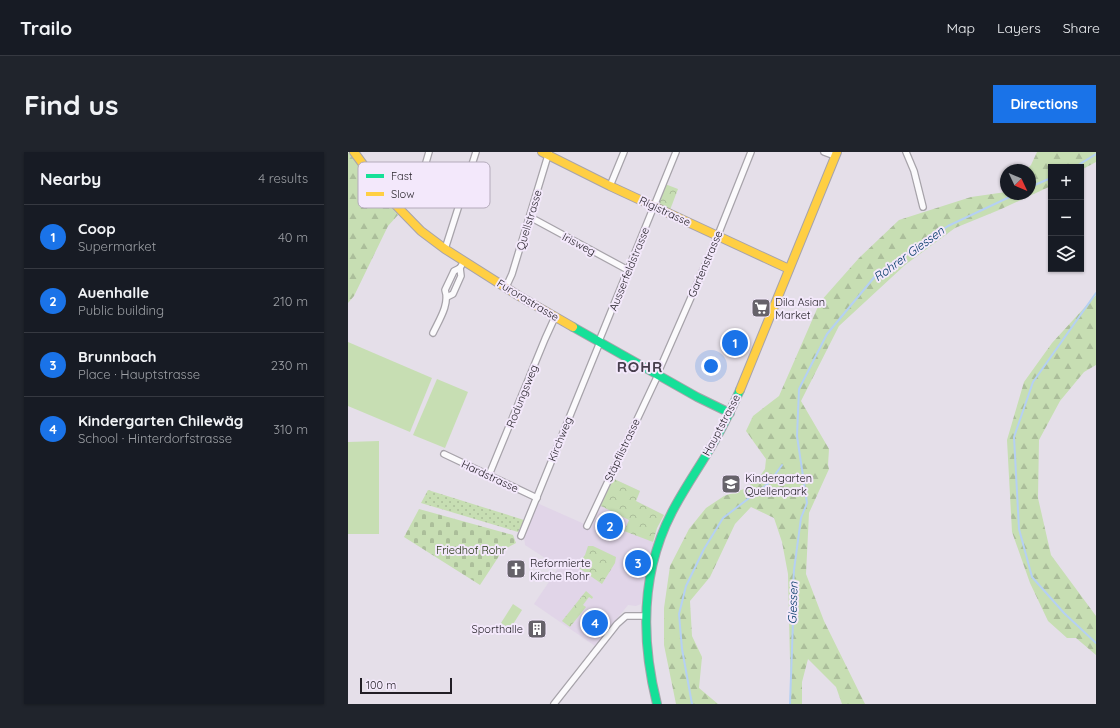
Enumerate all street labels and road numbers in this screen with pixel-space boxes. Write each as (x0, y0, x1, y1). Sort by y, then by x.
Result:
street label: Quellstrasse (513, 188, 545, 252)
street label: Rigistrasse (637, 193, 693, 229)
street label: Ausserfeldstrasse (606, 225, 652, 313)
street label: Irisweg (560, 229, 598, 259)
street label: Gartenstrasse (685, 229, 725, 299)
street label: Furorastrasse (494, 276, 562, 324)
street label: Rodungsweg (503, 362, 541, 430)
street label: Hauptstrasse (699, 392, 743, 458)
street label: Kirchweg (545, 415, 575, 463)
street label: Stäpflistrasse (601, 416, 643, 484)
street label: Hardstrasse (459, 457, 521, 495)

